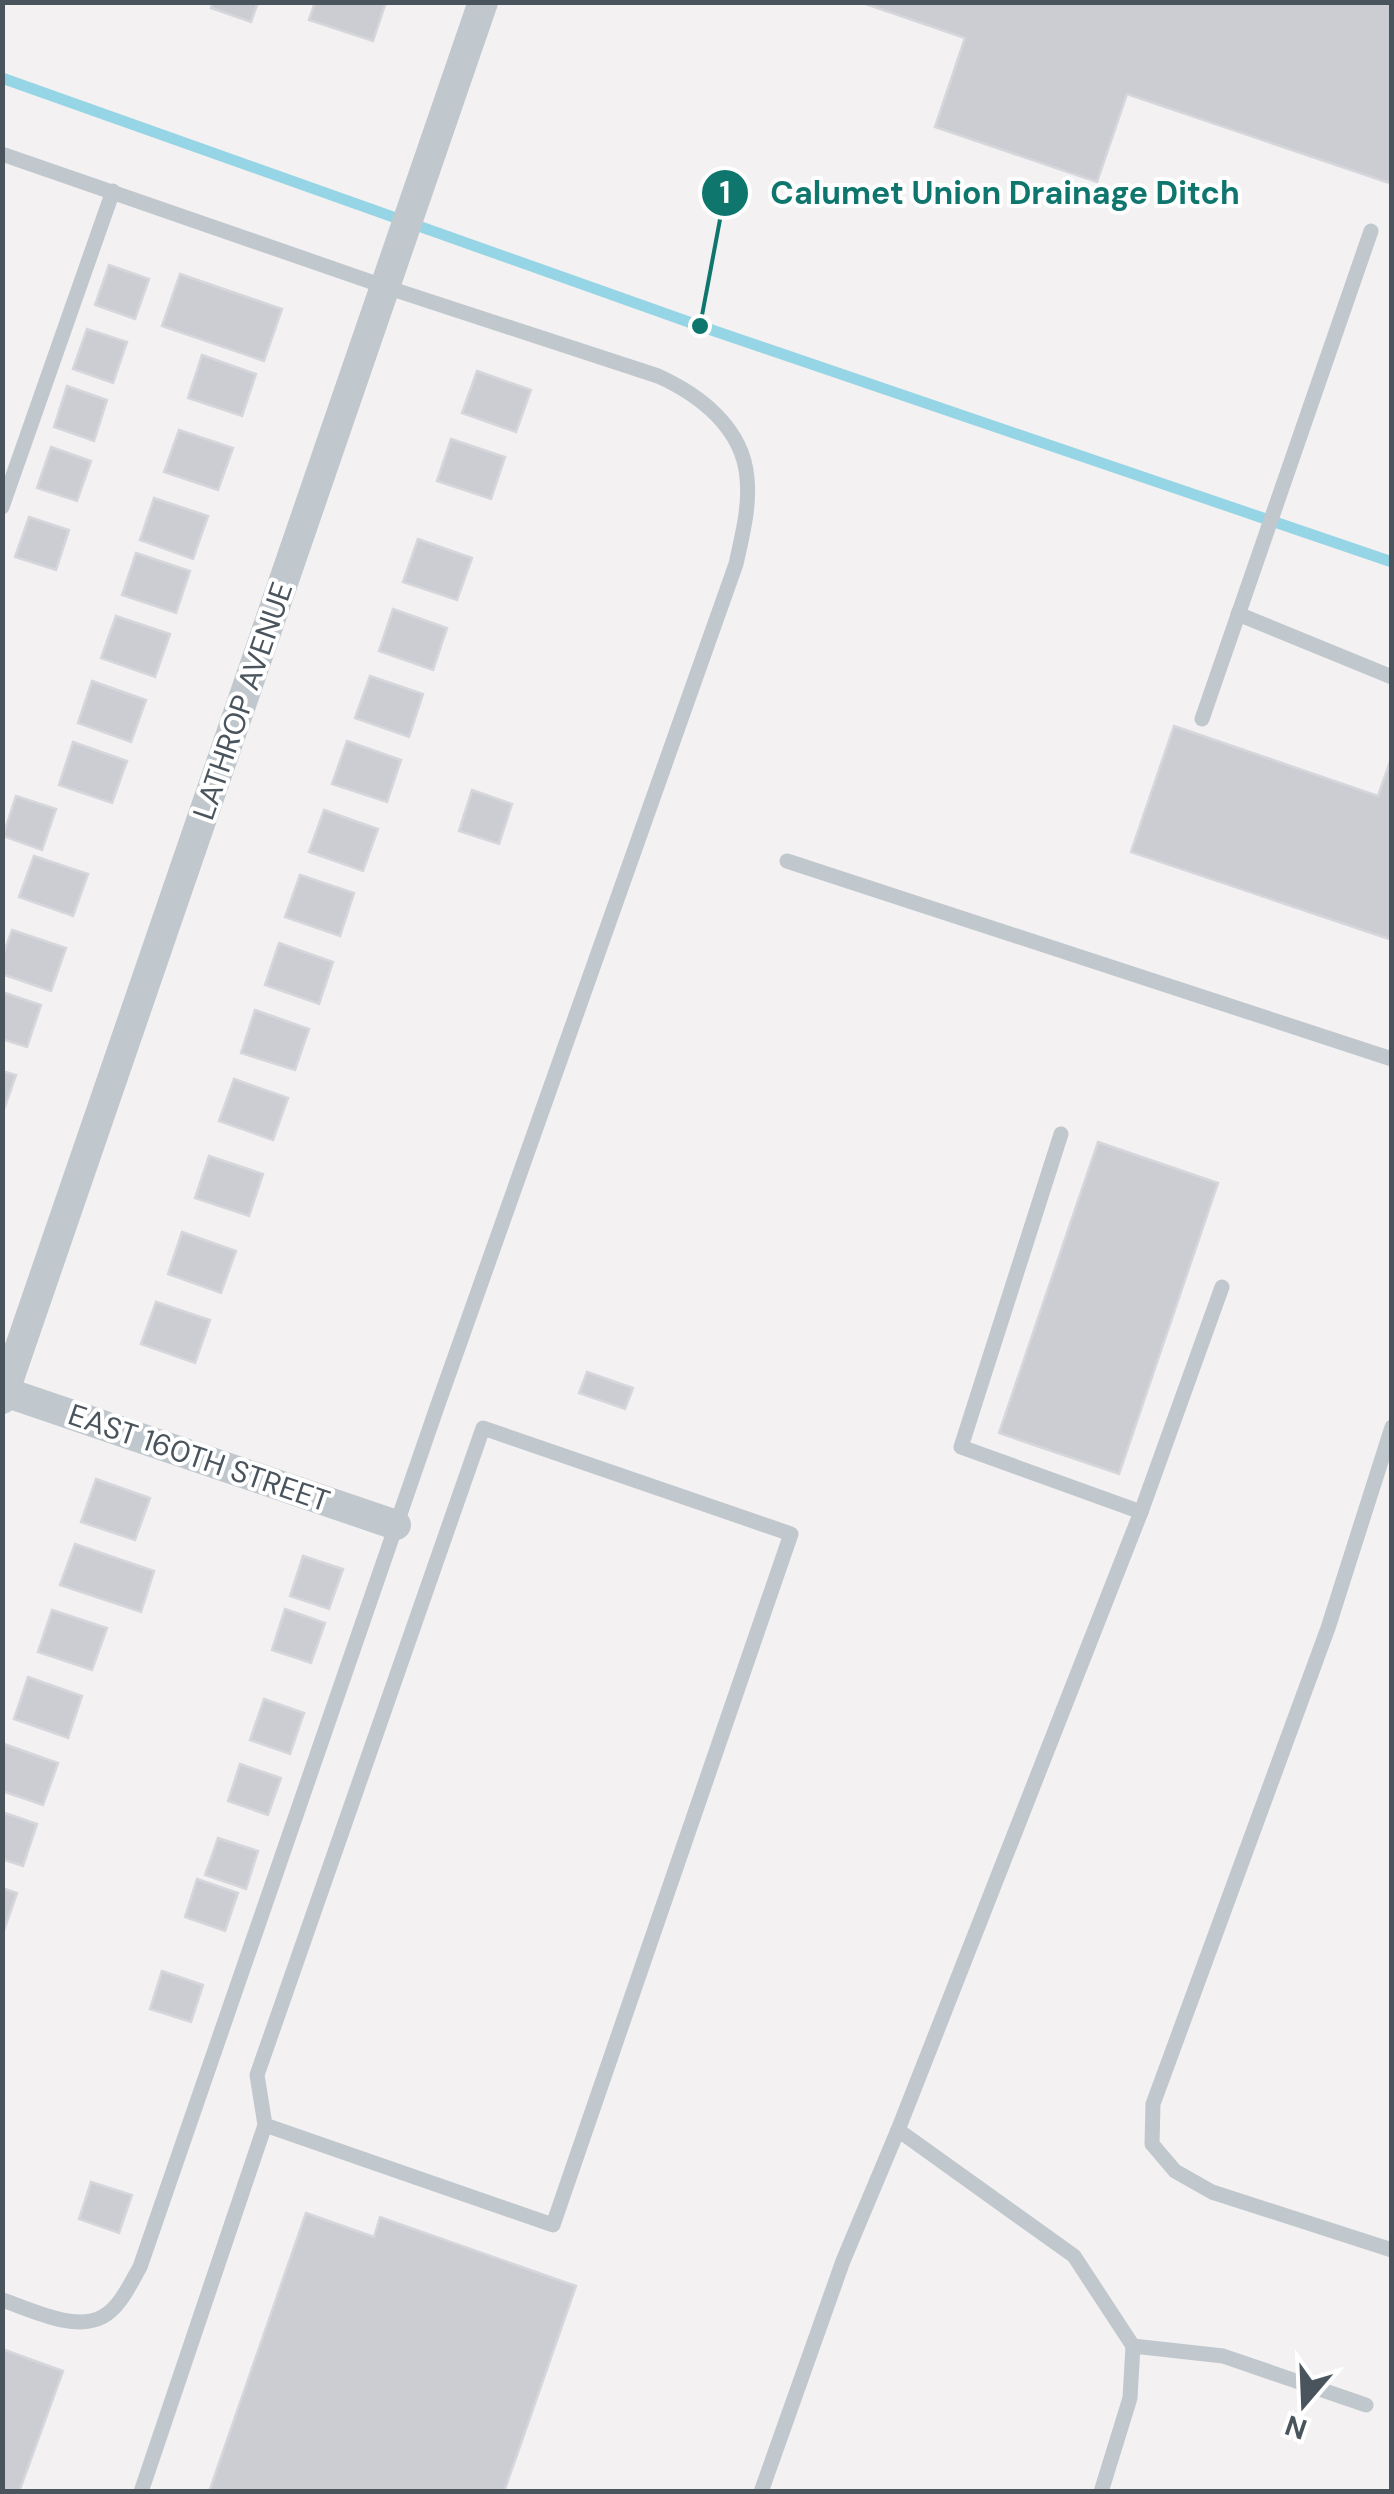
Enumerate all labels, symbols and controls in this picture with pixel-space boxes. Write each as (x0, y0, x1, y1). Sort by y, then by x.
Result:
callout: Calumet Union Drainage Ditch (700, 162, 1260, 224)
text: Calumet Union Drainage Ditch (770, 172, 1240, 214)
text: 1 (720, 173, 730, 212)
street label: LATHROP AVENUE (184, 577, 301, 825)
street label: EAST 160TH STREET (63, 1395, 335, 1521)
north arrow (1254, 2354, 1354, 2454)
text: N (1280, 2406, 1312, 2448)

